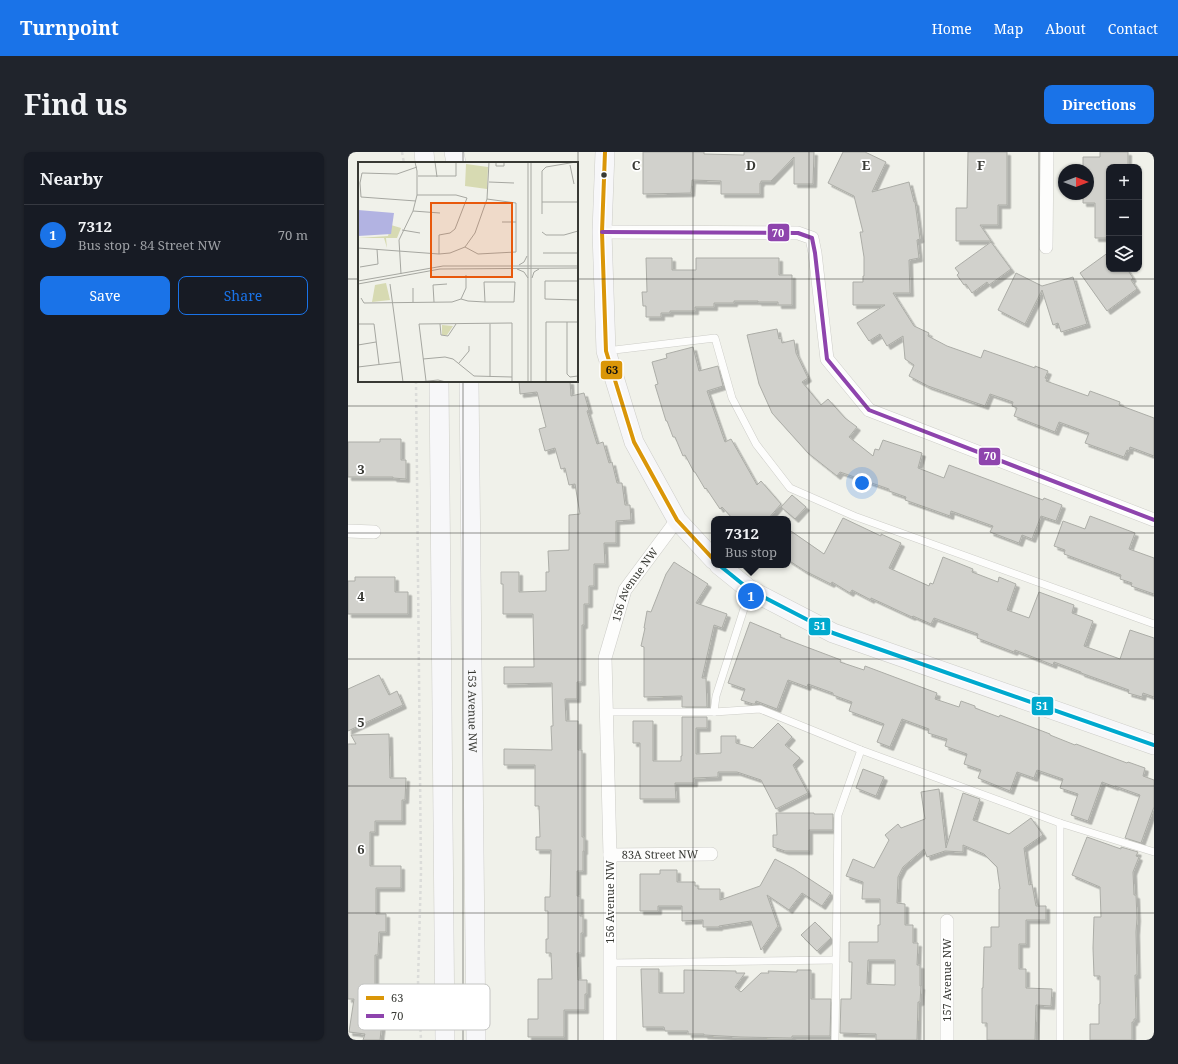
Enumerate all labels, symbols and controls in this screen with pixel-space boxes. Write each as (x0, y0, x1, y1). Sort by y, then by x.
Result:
text: Turnpoint (20, 15, 119, 41)
text: Home (932, 19, 972, 38)
text: Map (994, 19, 1023, 38)
text: About (1045, 19, 1086, 38)
text: Contact (1108, 19, 1158, 38)
text: Find us (24, 85, 128, 123)
button: Directions (1044, 85, 1154, 124)
text: C (632, 156, 641, 174)
text: D (746, 156, 756, 174)
text: E (862, 156, 871, 174)
text: F (977, 156, 985, 174)
inset map (358, 162, 578, 382)
north arrow (1058, 164, 1094, 200)
map controls (1106, 164, 1142, 272)
button: + (1106, 164, 1142, 200)
text: Nearby (40, 167, 103, 190)
unlabelled marker (599, 170, 609, 180)
button: − (1106, 200, 1142, 236)
text: 7312 (78, 216, 112, 236)
line badge: 70 (767, 223, 790, 242)
text: 70 (772, 225, 784, 240)
text: 1 (49, 226, 57, 244)
text: 70 m (278, 226, 308, 244)
text: Bus stop · 84 Street NW (78, 236, 221, 254)
button: layers (1106, 236, 1142, 272)
button: Save (40, 276, 170, 315)
button: Share (178, 276, 308, 315)
line badge: 63 (600, 360, 623, 380)
text: 63 (606, 362, 618, 377)
line badge: 70 (978, 447, 1001, 466)
text: 70 (984, 448, 996, 463)
text: 3 (357, 460, 365, 478)
your location (852, 473, 872, 493)
popup (711, 516, 791, 568)
text: 7312 (725, 523, 759, 543)
text: Bus stop (725, 543, 777, 561)
street label: 156 Avenue NW (608, 544, 661, 623)
pin: 1 (738, 581, 764, 611)
text: 4 (357, 587, 365, 605)
line badge: 51 (808, 617, 831, 636)
text: 51 (814, 618, 826, 633)
street label: 153 Avenue NW (465, 669, 481, 753)
line badge: 51 (1031, 696, 1054, 716)
text: 51 (1036, 698, 1048, 713)
text: 5 (357, 713, 365, 731)
text: 6 (357, 840, 365, 858)
street label: 83A Street NW (622, 846, 699, 862)
street label: 156 Avenue NW (602, 860, 617, 944)
street label: 157 Avenue NW (939, 938, 954, 1022)
legend (358, 984, 490, 1030)
text: 63 (391, 990, 403, 1005)
text: 70 (391, 1008, 403, 1023)

